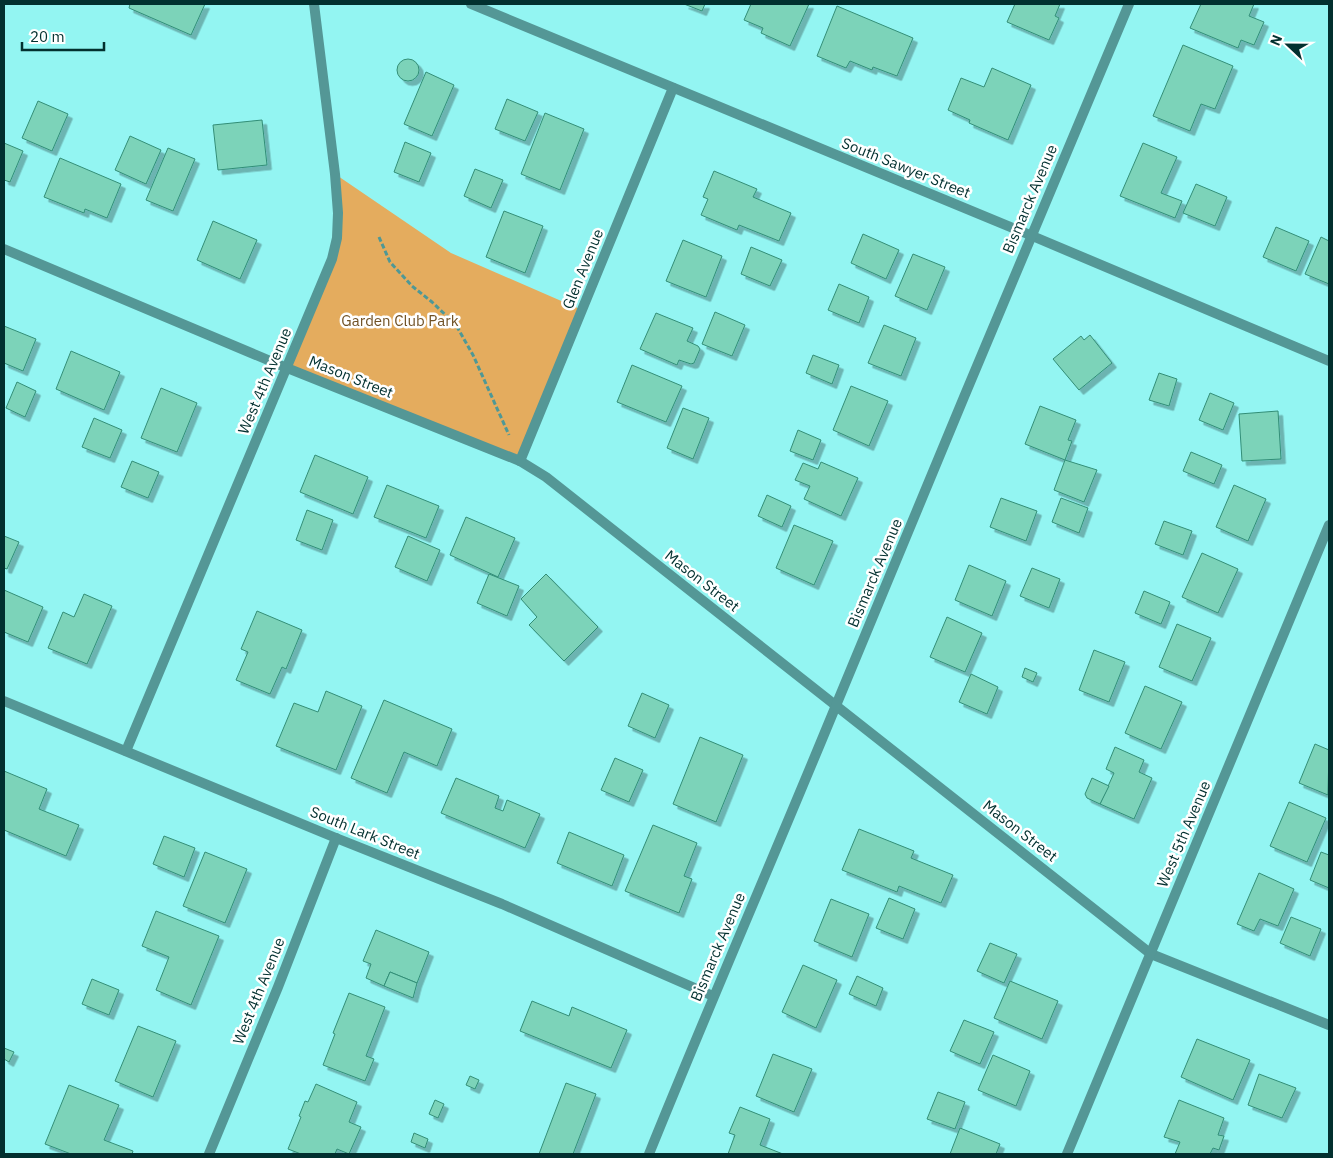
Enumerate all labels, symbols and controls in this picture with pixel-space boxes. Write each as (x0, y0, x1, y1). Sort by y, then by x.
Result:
scale bar (22, 20, 105, 52)
north arrow (1263, 20, 1313, 70)
text: 20 m (30, 27, 65, 46)
text: N (1266, 32, 1286, 48)
street label: South Sawyer Street (839, 133, 973, 202)
street label: Bismarck Avenue (998, 141, 1061, 256)
street label: Glen Avenue (558, 226, 607, 312)
park label: Garden Club Park (341, 311, 459, 330)
street label: West 4th Avenue (234, 325, 296, 437)
street label: Mason Street (306, 351, 396, 402)
street label: Bismarck Avenue (843, 515, 906, 630)
street label: Mason Street (661, 546, 743, 616)
street label: West 5th Avenue (1153, 778, 1215, 890)
street label: Mason Street (979, 796, 1061, 866)
street label: South Lark Street (308, 802, 423, 863)
street label: Bismarck Avenue (686, 889, 749, 1004)
street label: West 4th Avenue (228, 934, 289, 1047)

